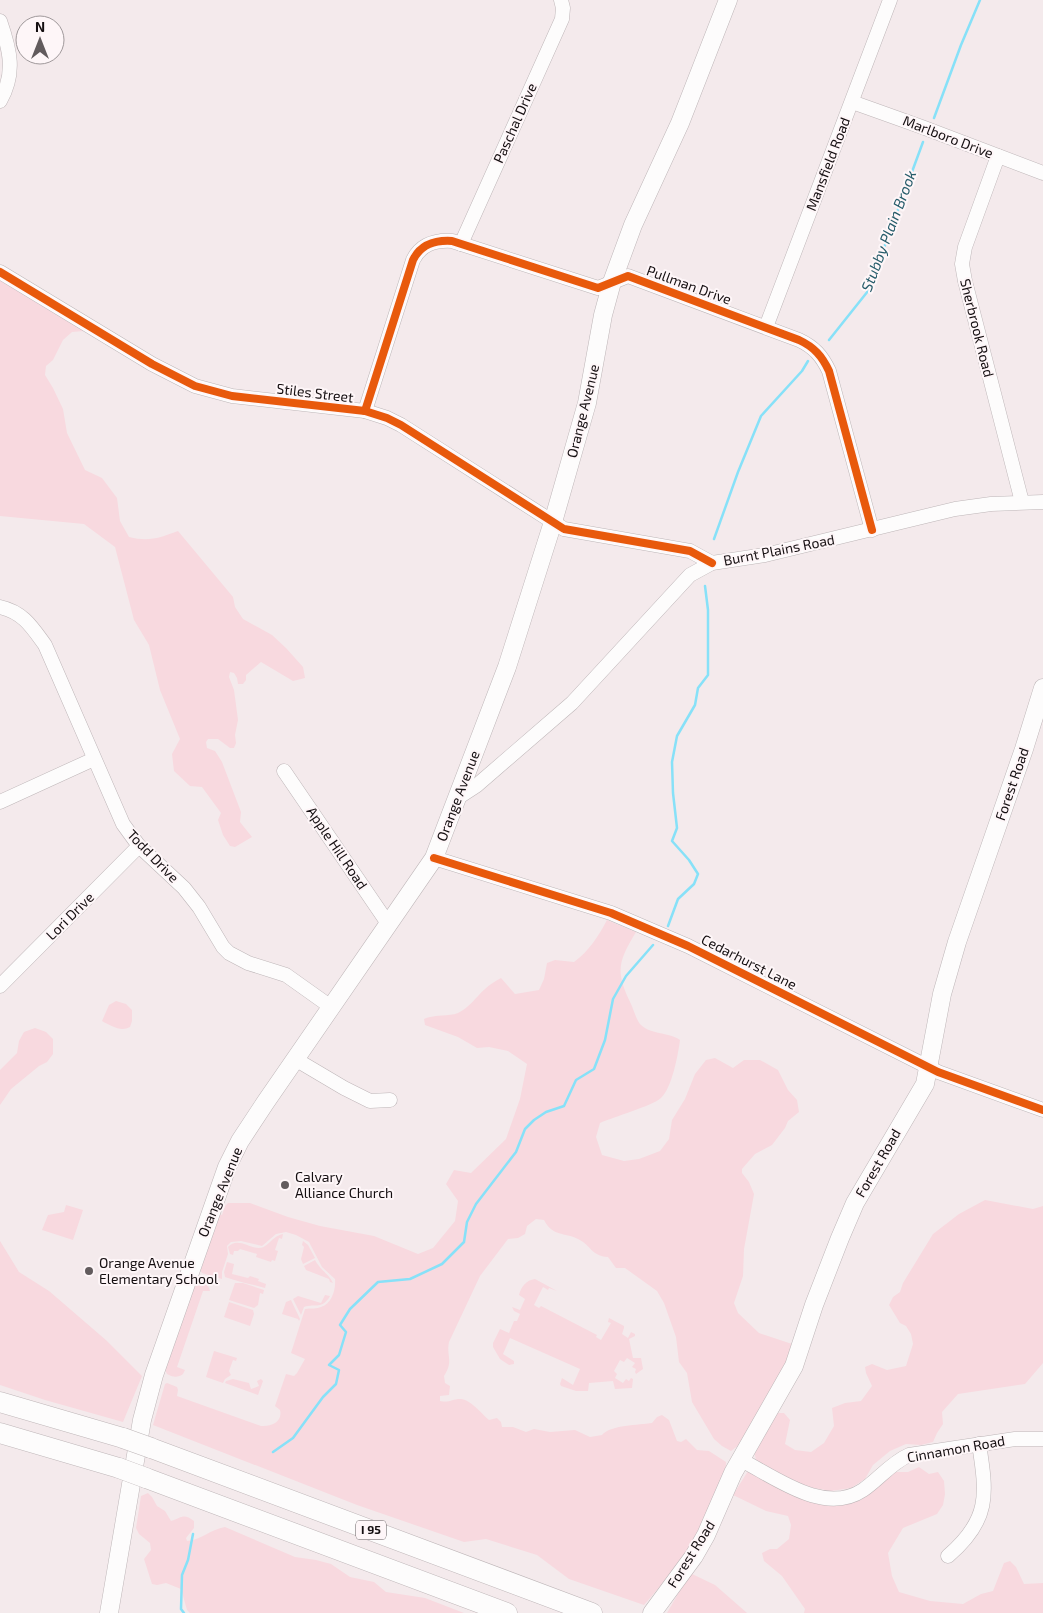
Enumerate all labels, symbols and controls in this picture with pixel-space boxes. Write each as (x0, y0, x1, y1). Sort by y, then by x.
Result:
north arrow (15, 15, 65, 65)
text: N (35, 18, 45, 35)
street label: Paschal Drive (489, 80, 540, 165)
street label: Marlboro Drive (901, 111, 996, 162)
street label: Mansfield Road (802, 115, 853, 213)
water label: Stubby Plain Brook (857, 167, 920, 294)
street label: Pullman Drive (644, 261, 734, 308)
street label: Sherbrook Road (957, 277, 998, 379)
street label: Orange Avenue (563, 362, 602, 459)
street label: Stiles Street (276, 379, 355, 406)
street label: Burnt Plains Road (722, 530, 836, 569)
street label: Forest Road (991, 745, 1032, 823)
street label: Orange Avenue (432, 748, 483, 844)
street label: Apple Hill Road (304, 803, 371, 892)
street label: Todd Drive (124, 826, 183, 886)
street label: Lori Drive (42, 888, 97, 943)
street label: Cedarhurst Lane (699, 930, 800, 993)
street label: Forest Road (851, 1126, 904, 1200)
street label: Orange Avenue (194, 1144, 245, 1239)
place label: Calvary Alliance Church (295, 1168, 393, 1201)
marker: Calvary Alliance Church (279, 1179, 291, 1191)
place label: Orange Avenue Elementary School (99, 1254, 219, 1287)
marker: Orange Avenue Elementary School (83, 1265, 95, 1277)
street label: Cinnamon Road (906, 1432, 1006, 1465)
street label: Forest Road (663, 1517, 718, 1590)
road number: I 95 (356, 1520, 386, 1540)

